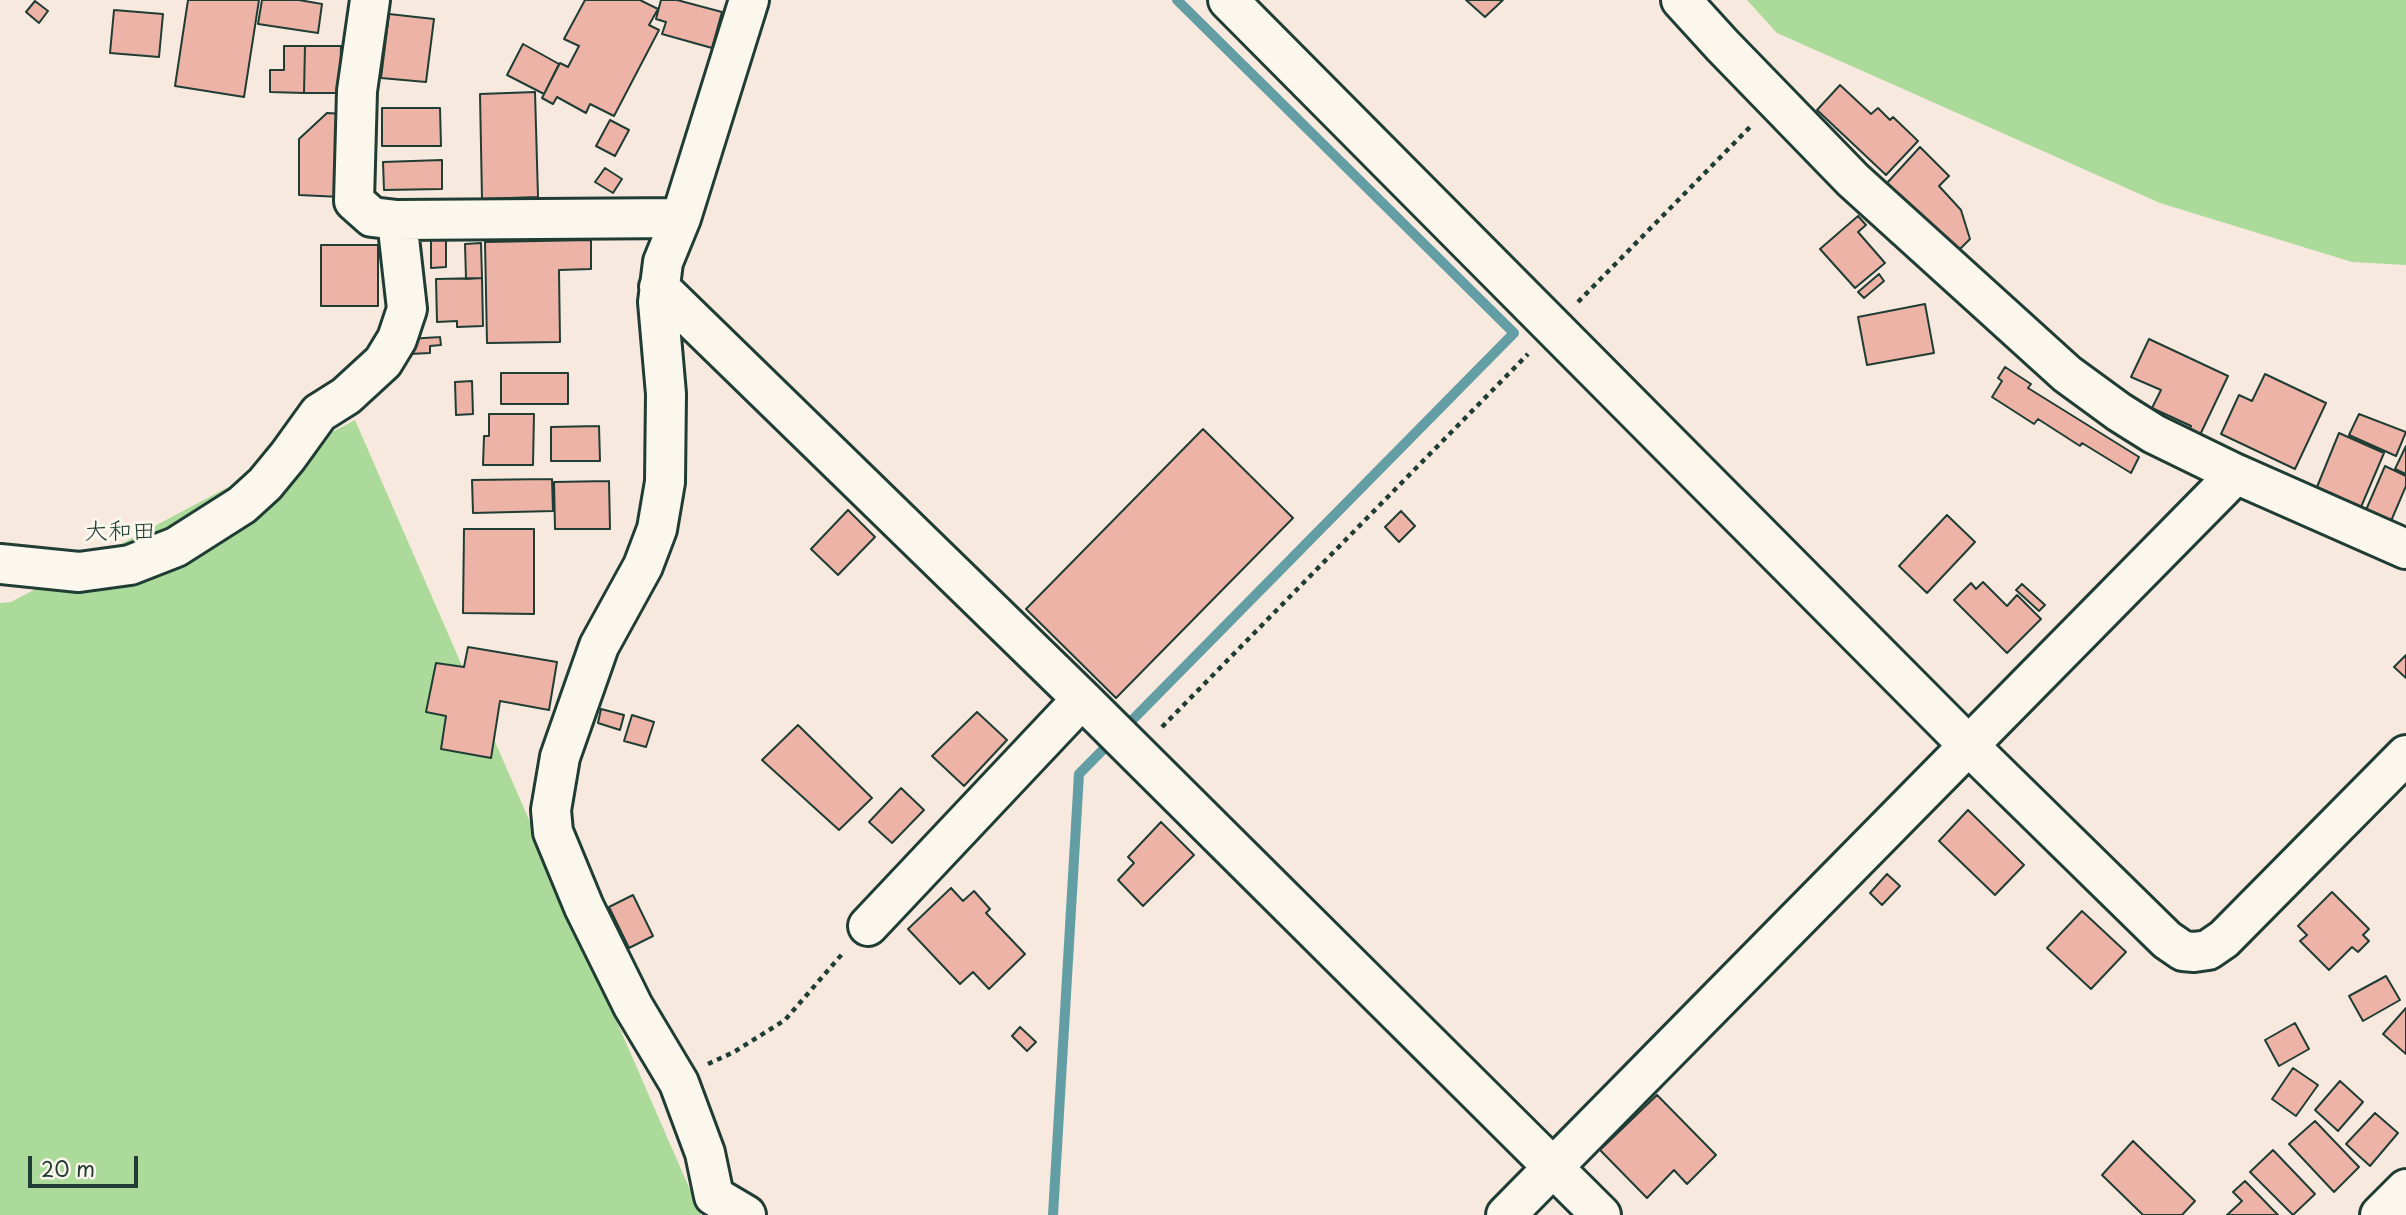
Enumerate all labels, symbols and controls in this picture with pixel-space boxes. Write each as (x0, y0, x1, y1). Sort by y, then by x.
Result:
district label: 大和田 (84, 518, 156, 546)
scale bar (32, 1142, 142, 1186)
text: 20 m (41, 1152, 95, 1184)

